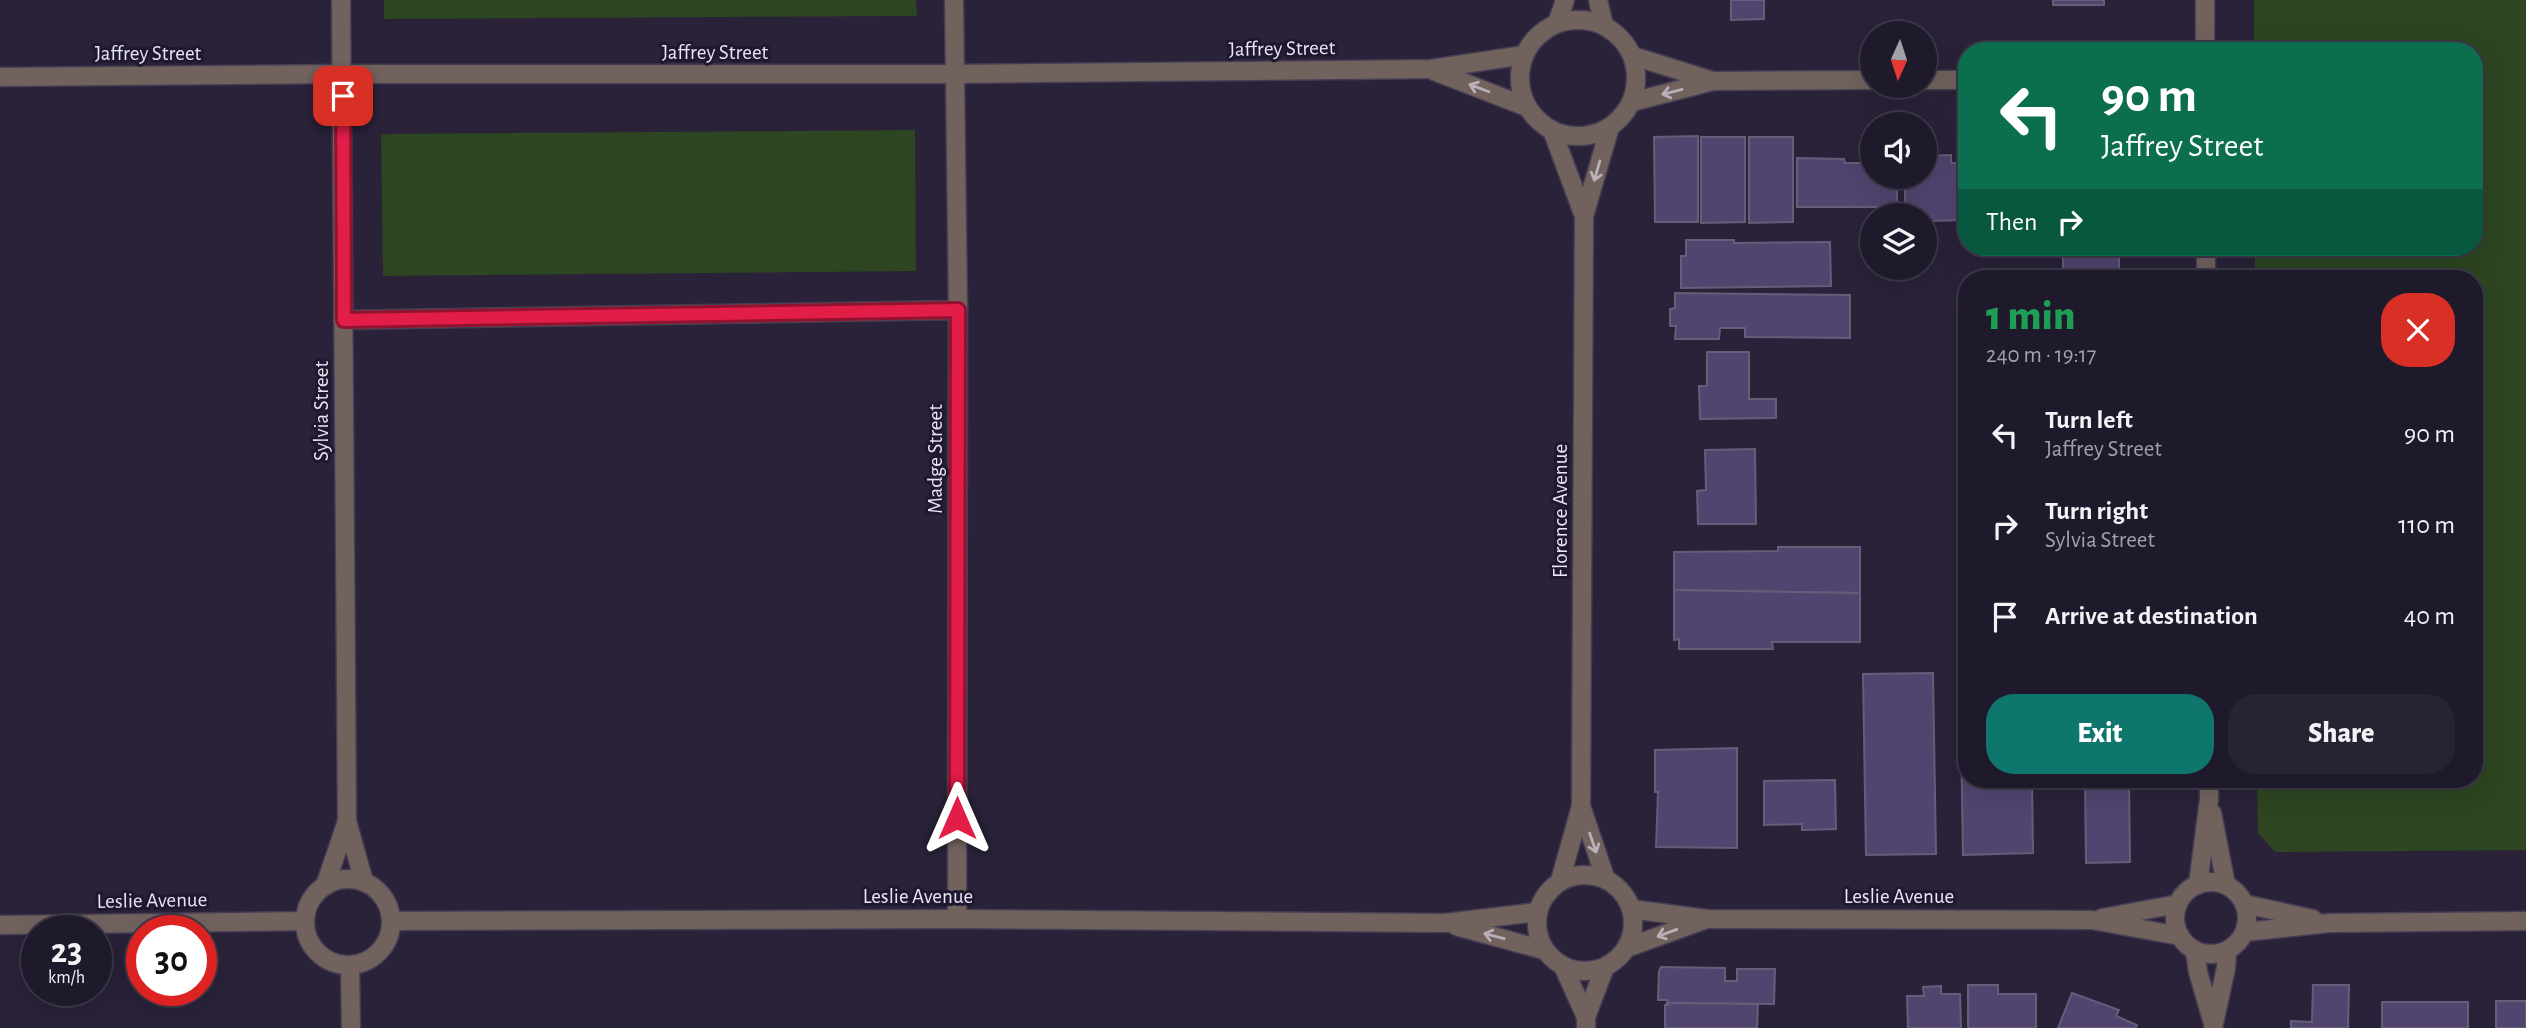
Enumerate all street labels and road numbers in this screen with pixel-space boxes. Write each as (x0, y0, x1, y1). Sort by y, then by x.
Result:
street label: Jaffrey Street (1229, 37, 1336, 60)
street label: Jaffrey Street (662, 42, 769, 63)
street label: Jaffrey Street (95, 43, 202, 64)
street label: Sylvia Street (311, 361, 332, 461)
street label: Madge Street (925, 404, 946, 514)
street label: Florence Avenue (1550, 444, 1571, 578)
street label: Leslie Avenue (863, 886, 973, 907)
street label: Leslie Avenue (1844, 886, 1954, 907)
street label: Leslie Avenue (97, 889, 207, 912)

